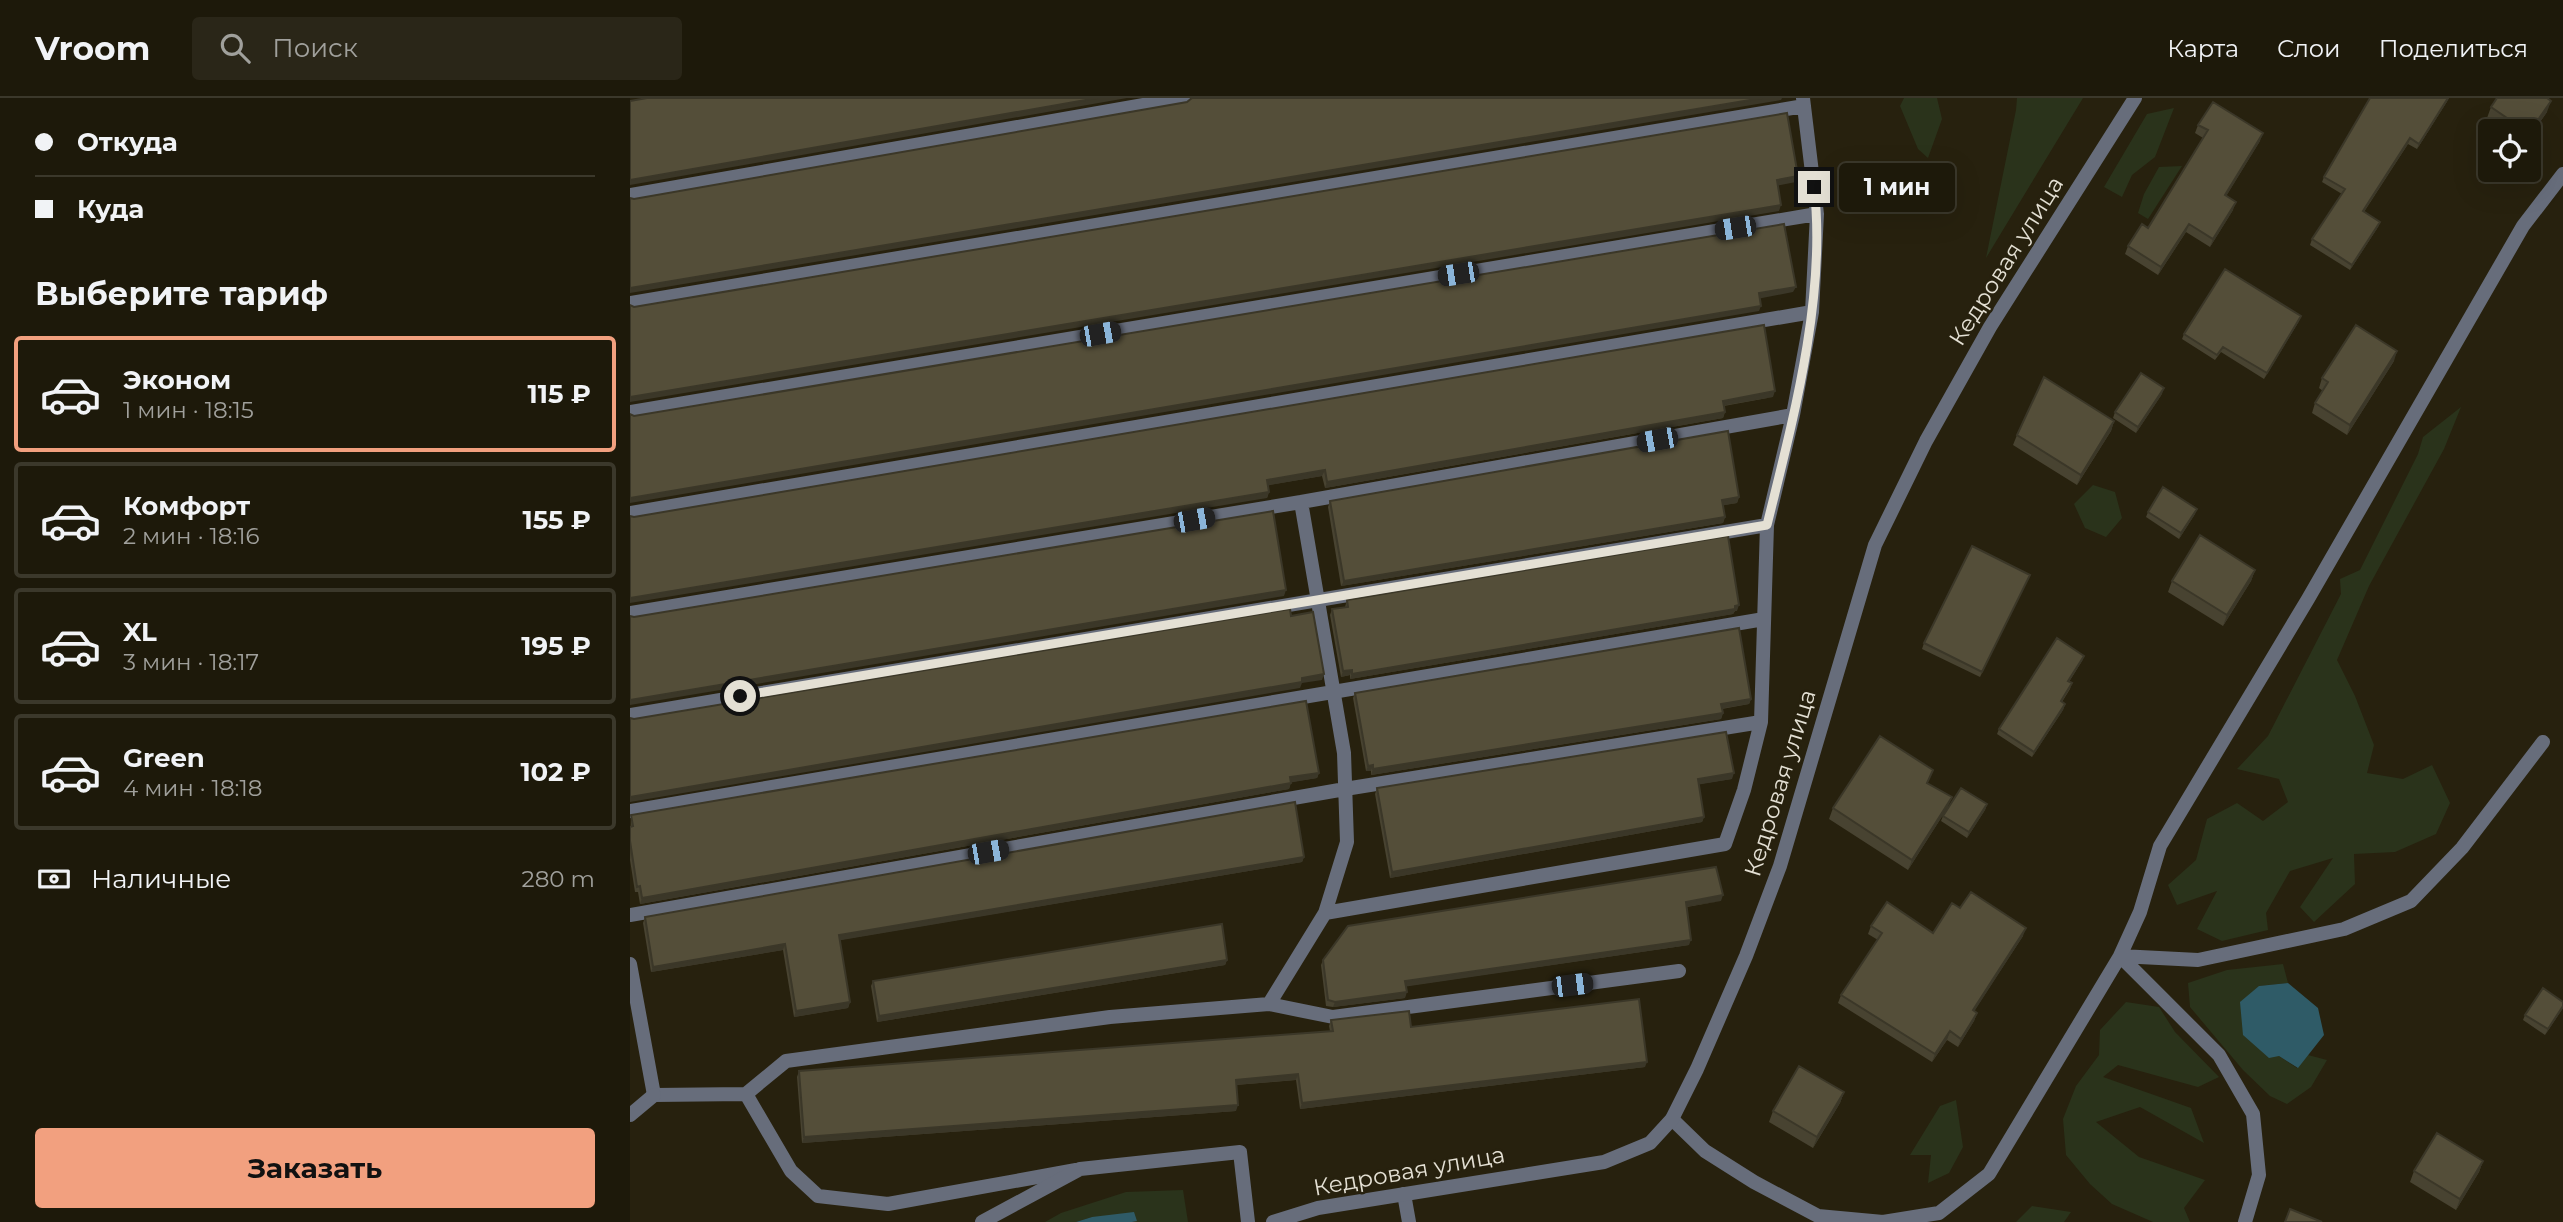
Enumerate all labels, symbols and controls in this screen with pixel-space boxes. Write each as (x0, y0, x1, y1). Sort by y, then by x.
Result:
search box (192, 17, 682, 80)
text: Vroom (35, 28, 150, 68)
icon: search (216, 29, 254, 67)
text: Поиск (272, 32, 358, 64)
text: Карта (2167, 34, 2239, 63)
text: Слои (2277, 34, 2341, 63)
text: Поделиться (2379, 34, 2528, 63)
map controls (2478, 119, 2541, 182)
button: locate (2478, 119, 2541, 182)
text: Откуда (77, 126, 178, 158)
callout: 1 мин (1838, 162, 1954, 212)
route end (1798, 171, 1830, 203)
street label: Кедровая улица (1943, 171, 2069, 351)
text: 1 мин (1864, 173, 1930, 201)
text: Куда (77, 193, 144, 225)
car (1713, 214, 1758, 242)
car (1436, 260, 1481, 288)
text: Выберите тариф (35, 274, 328, 313)
car (1078, 320, 1123, 348)
icon: car (39, 363, 102, 426)
text: Эконом (123, 364, 231, 396)
text: 115 ₽ (528, 378, 591, 410)
text: 1 мин · 18:15 (123, 396, 254, 424)
car (1635, 426, 1680, 454)
icon: car (39, 489, 102, 552)
text: Комфорт (123, 490, 250, 522)
text: 155 ₽ (522, 504, 591, 536)
car (1172, 506, 1217, 534)
text: 2 мин · 18:16 (123, 522, 260, 550)
icon: car (39, 615, 102, 678)
text: XL (123, 616, 157, 648)
text: 195 ₽ (521, 630, 591, 662)
text: 3 мин · 18:17 (123, 648, 259, 676)
route start (724, 680, 756, 712)
street label: Кедровая улица (1738, 686, 1822, 880)
icon: car (39, 741, 102, 804)
text: Green (123, 742, 205, 774)
text: 102 ₽ (520, 756, 591, 788)
text: 4 мин · 18:18 (123, 774, 262, 802)
car (966, 838, 1011, 866)
icon: cash (35, 860, 73, 898)
text: Наличные (91, 863, 231, 895)
text: 280 m (522, 865, 595, 893)
car (1550, 972, 1595, 998)
button: Заказать (35, 1128, 595, 1208)
street label: Кедровая улица (1311, 1140, 1507, 1202)

